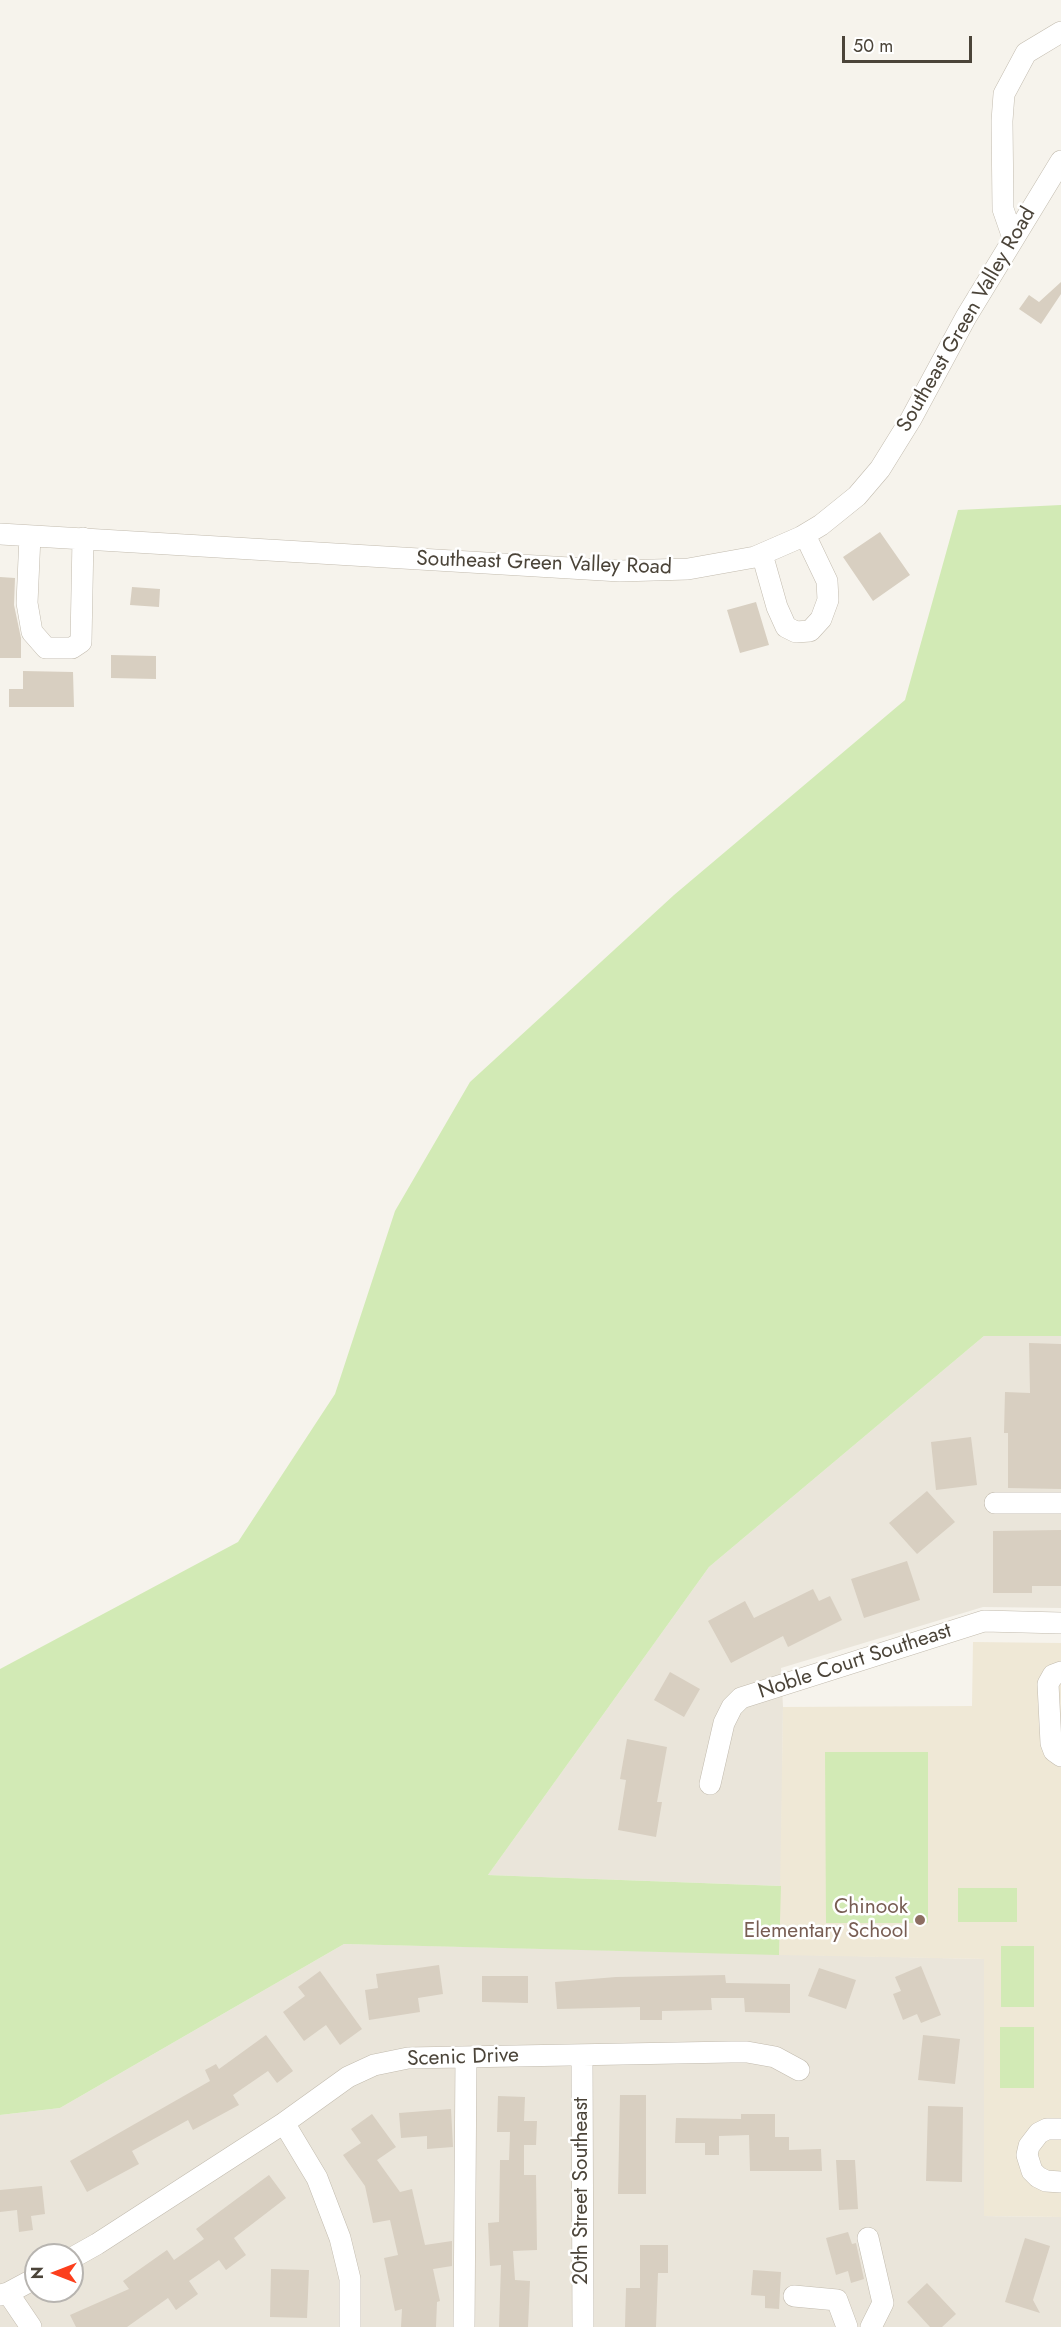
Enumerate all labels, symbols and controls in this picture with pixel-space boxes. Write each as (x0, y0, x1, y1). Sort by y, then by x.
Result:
scale bar (845, 24, 976, 62)
text: 50 m (853, 33, 893, 59)
street label: Southeast Green Valley Road (892, 203, 1042, 437)
street label: Southeast Green Valley Road (416, 547, 672, 581)
street label: Noble Court Southeast (755, 1619, 955, 1705)
place label: Chinook Elementary School (744, 1895, 908, 1945)
marker: Chinook Elementary School (913, 1913, 927, 1927)
street label: Scenic Drive (407, 2043, 519, 2073)
street label: 20th Street Southeast (569, 2097, 595, 2285)
north arrow (24, 2243, 84, 2303)
text: N (26, 2267, 49, 2279)

